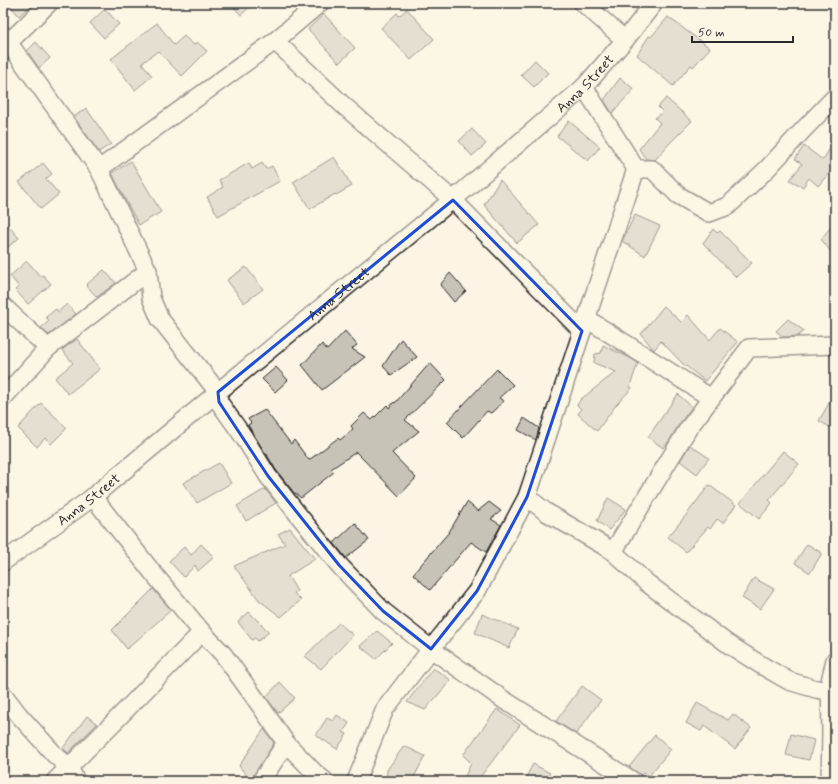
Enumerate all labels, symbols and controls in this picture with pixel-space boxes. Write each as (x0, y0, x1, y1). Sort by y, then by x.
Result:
scale bar (692, 18, 793, 44)
text: 50 m (698, 25, 725, 41)
street label: Anna Street (553, 51, 619, 117)
street label: Anna Street (304, 263, 374, 325)
street label: Anna Street (54, 469, 125, 530)

